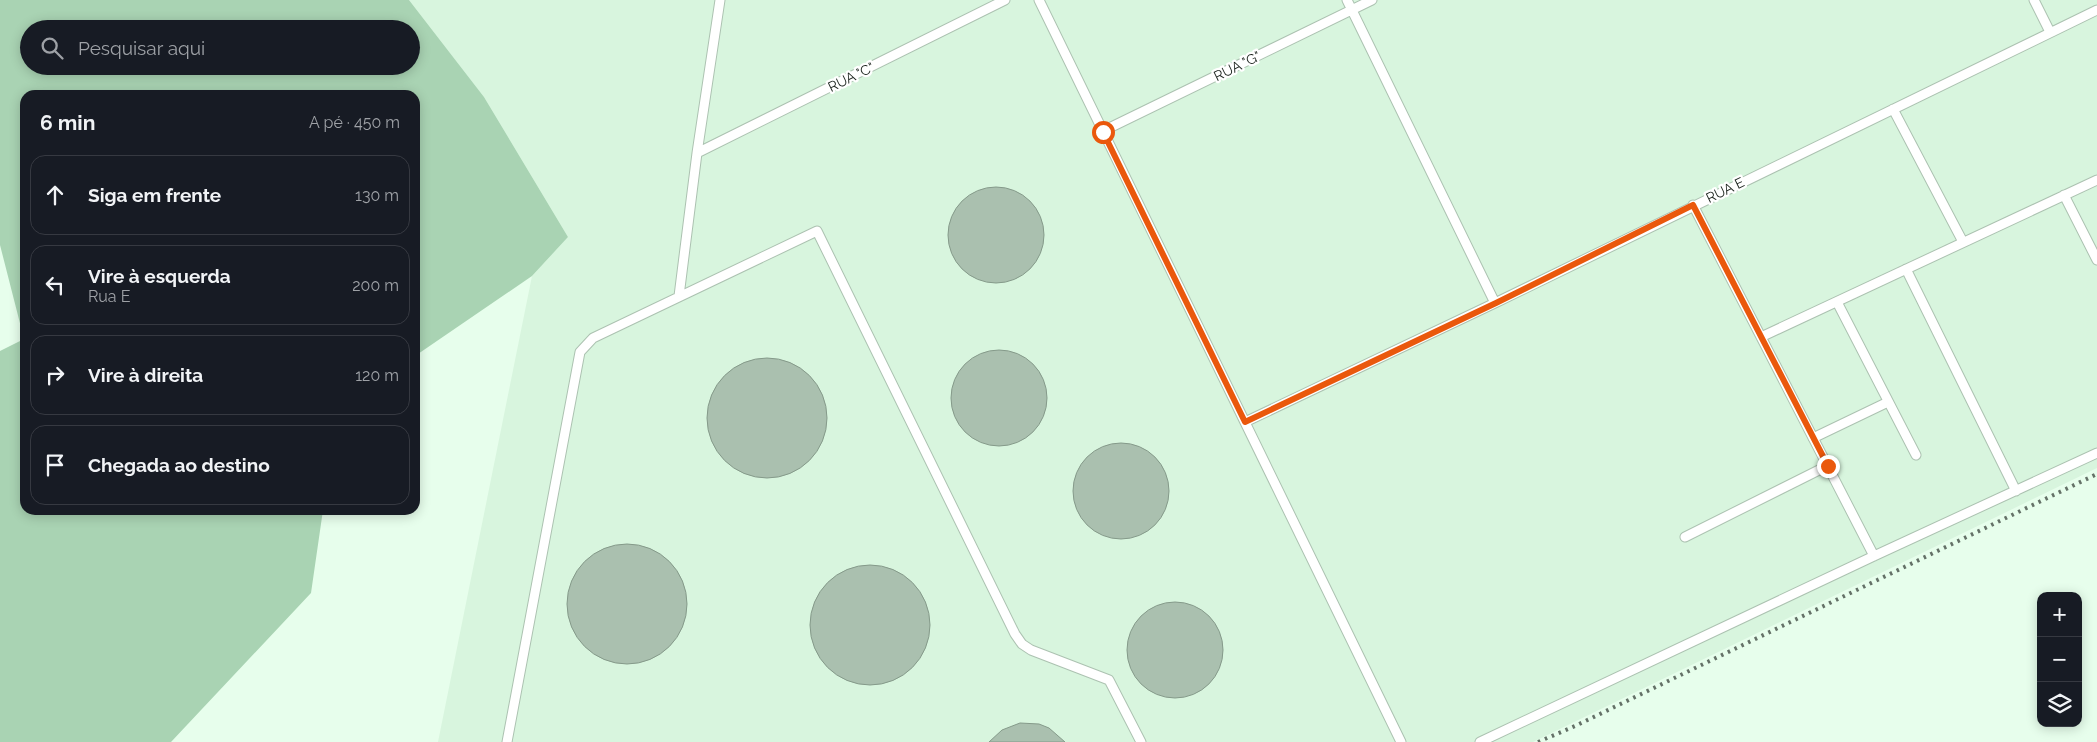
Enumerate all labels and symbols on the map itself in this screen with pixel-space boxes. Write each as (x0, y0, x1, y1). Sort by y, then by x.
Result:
street label: RUA "G" (1211, 48, 1263, 84)
street label: RUA "C" (825, 59, 877, 95)
route start (1092, 121, 1115, 144)
street label: RUA E (1703, 174, 1747, 206)
route end (1817, 455, 1840, 478)

